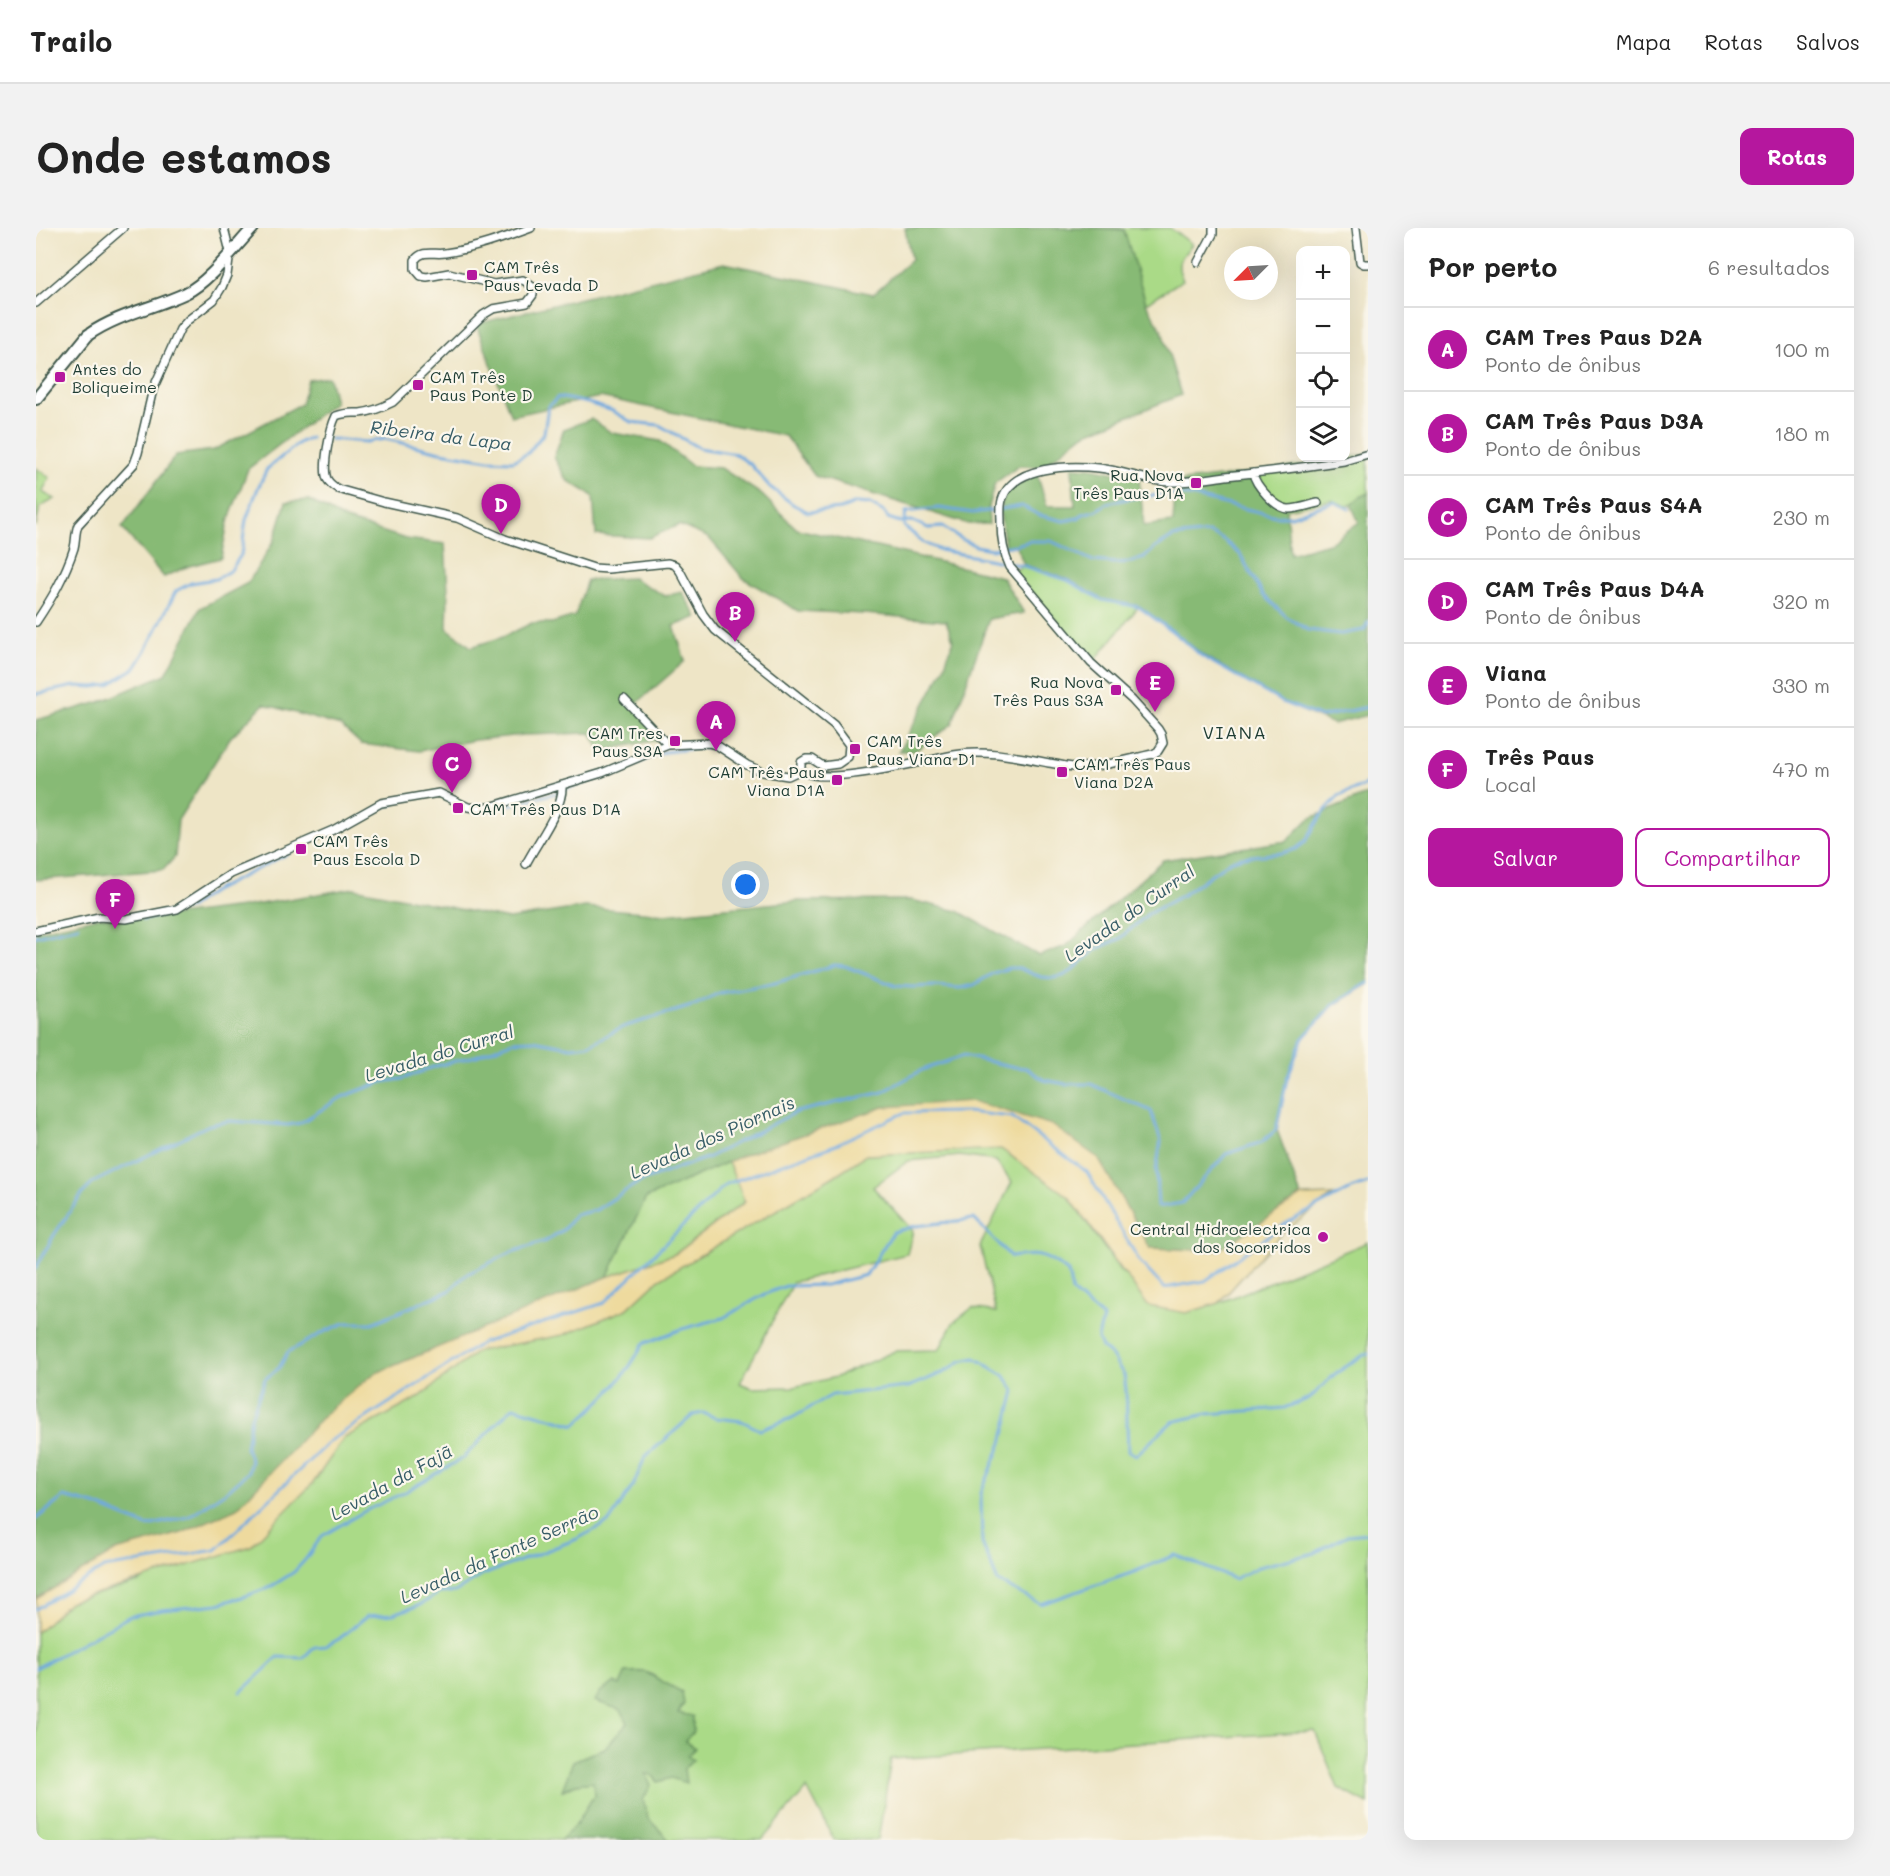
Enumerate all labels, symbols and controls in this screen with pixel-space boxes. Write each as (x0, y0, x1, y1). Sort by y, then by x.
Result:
text: Trailo (30, 23, 112, 59)
text: Mapa (1616, 28, 1672, 55)
text: Rotas (1705, 28, 1763, 55)
text: Salvos (1796, 28, 1860, 55)
button: Rotas (1740, 128, 1854, 185)
text: Onde estamos (36, 129, 332, 184)
north arrow (1224, 246, 1278, 300)
map controls (1296, 246, 1350, 462)
button: + (1296, 246, 1350, 300)
text: Por perto (1428, 250, 1557, 284)
text: 6 resultados (1708, 254, 1830, 280)
place label: CAM Três Paus Levada D (484, 256, 598, 295)
marker: CAM Três Paus Levada D (465, 268, 479, 282)
button: − (1296, 300, 1350, 354)
text: CAM Tres Paus D2A (1485, 322, 1703, 351)
text: A (1441, 336, 1454, 362)
text: 100 m (1774, 336, 1830, 362)
text: Ponto de ônibus (1485, 351, 1641, 377)
button: locate (1296, 354, 1350, 408)
place label: Antes do Boliqueime (72, 358, 157, 397)
place label: CAM Três Paus Ponte D (430, 366, 533, 405)
marker: Antes do Boliqueime (53, 370, 67, 384)
marker: CAM Três Paus Ponte D (411, 378, 425, 392)
text: CAM Três Paus D3A (1485, 406, 1704, 435)
button: layers (1296, 408, 1350, 462)
water label: Ribeira da Lapa (369, 414, 513, 456)
text: B (1441, 420, 1454, 446)
text: 180 m (1774, 420, 1830, 446)
text: Ponto de ônibus (1485, 435, 1641, 461)
place label: Rua Nova Três Paus D1A (1073, 464, 1184, 503)
marker: Rua Nova Três Paus D1A (1189, 476, 1203, 490)
pin: D (482, 484, 520, 534)
text: CAM Três Paus S4A (1485, 490, 1703, 519)
text: C (1440, 504, 1455, 530)
text: 230 m (1772, 504, 1830, 530)
text: Ponto de ônibus (1485, 519, 1641, 545)
text: CAM Três Paus D4A (1485, 574, 1705, 603)
text: D (1440, 588, 1455, 614)
text: 320 m (1772, 588, 1830, 614)
pin: B (716, 592, 754, 642)
text: Ponto de ônibus (1485, 603, 1641, 629)
text: Viana (1485, 658, 1547, 687)
pin: E (1136, 662, 1174, 712)
place label: Rua Nova Três Paus S3A (993, 671, 1104, 710)
text: E (1441, 672, 1454, 698)
text: 330 m (1772, 672, 1830, 698)
marker: Rua Nova Três Paus S3A (1109, 683, 1123, 697)
text: Ponto de ônibus (1485, 687, 1641, 713)
pin: A (696, 702, 736, 751)
district label: VIANA (1202, 720, 1268, 744)
place label: CAM Tres Paus S3A (588, 722, 663, 761)
place label: CAM Três Paus Viana D1 (867, 730, 976, 769)
marker: CAM Tres Paus S3A (668, 734, 682, 748)
marker: CAM Três Paus Viana D1 (848, 742, 862, 756)
text: Três Paus (1485, 742, 1594, 771)
pin: C (432, 744, 472, 793)
place label: CAM Três Paus Viana D2A (1074, 753, 1191, 792)
text: F (1441, 756, 1454, 782)
text: 470 m (1772, 756, 1830, 782)
place label: CAM Três Paus Viana D1A (708, 761, 825, 800)
marker: CAM Três Paus Viana D2A (1055, 765, 1069, 779)
text: Local (1485, 771, 1537, 797)
marker: CAM Três Paus Viana D1A (830, 773, 844, 787)
place label: CAM Três Paus D1A (470, 798, 621, 819)
marker: CAM Três Paus D1A (451, 801, 465, 815)
button: Salvar (1428, 828, 1623, 887)
button: Compartilhar (1635, 828, 1830, 887)
place label: CAM Três Paus Escola D (313, 830, 420, 869)
marker: CAM Três Paus Escola D (294, 842, 308, 856)
water label: Levada do Curral (1059, 859, 1199, 967)
your location (731, 870, 760, 899)
pin: F (96, 880, 134, 929)
water label: Levada do Curral (362, 1019, 517, 1087)
water label: Levada dos Piornais (626, 1090, 798, 1184)
place label: Central Hidroelectrica dos Socorridos (1130, 1218, 1311, 1257)
marker: Central Hidroelectrica dos Socorridos (1316, 1230, 1330, 1244)
water label: Levada da Fajã (325, 1438, 457, 1526)
water label: Levada da Fonte Serrão (396, 1499, 602, 1609)

